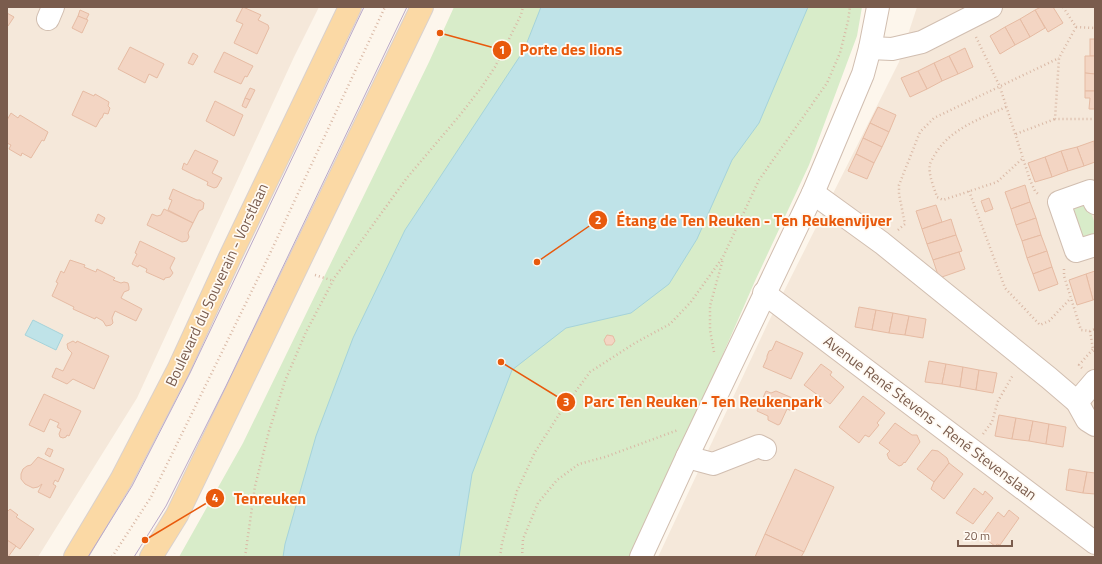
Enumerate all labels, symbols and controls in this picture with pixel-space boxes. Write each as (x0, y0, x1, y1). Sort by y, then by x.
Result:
callout: Porte des lions (492, 36, 630, 64)
text: Porte des lions (520, 37, 622, 61)
text: 1 (499, 40, 505, 59)
street label: Boulevard du Souverain - Vorstlaan (159, 179, 274, 390)
callout: Étang de Ten Reuken - Ten Reukenvijver (588, 206, 900, 234)
text: Étang de Ten Reuken - Ten Reukenvijver (616, 208, 892, 232)
text: 2 (595, 210, 601, 229)
street label: Avenue René Stevens - René Stevenslaan (819, 330, 1042, 506)
callout: Parc Ten Reuken - Ten Reukenpark (556, 388, 830, 416)
text: Parc Ten Reuken - Ten Reukenpark (584, 389, 823, 413)
text: 3 (563, 392, 569, 411)
callout: Tenreuken (205, 484, 314, 512)
text: Tenreuken (234, 486, 306, 510)
text: 4 (212, 488, 219, 507)
scale bar (958, 522, 1012, 548)
text: 20 m (964, 526, 990, 545)

